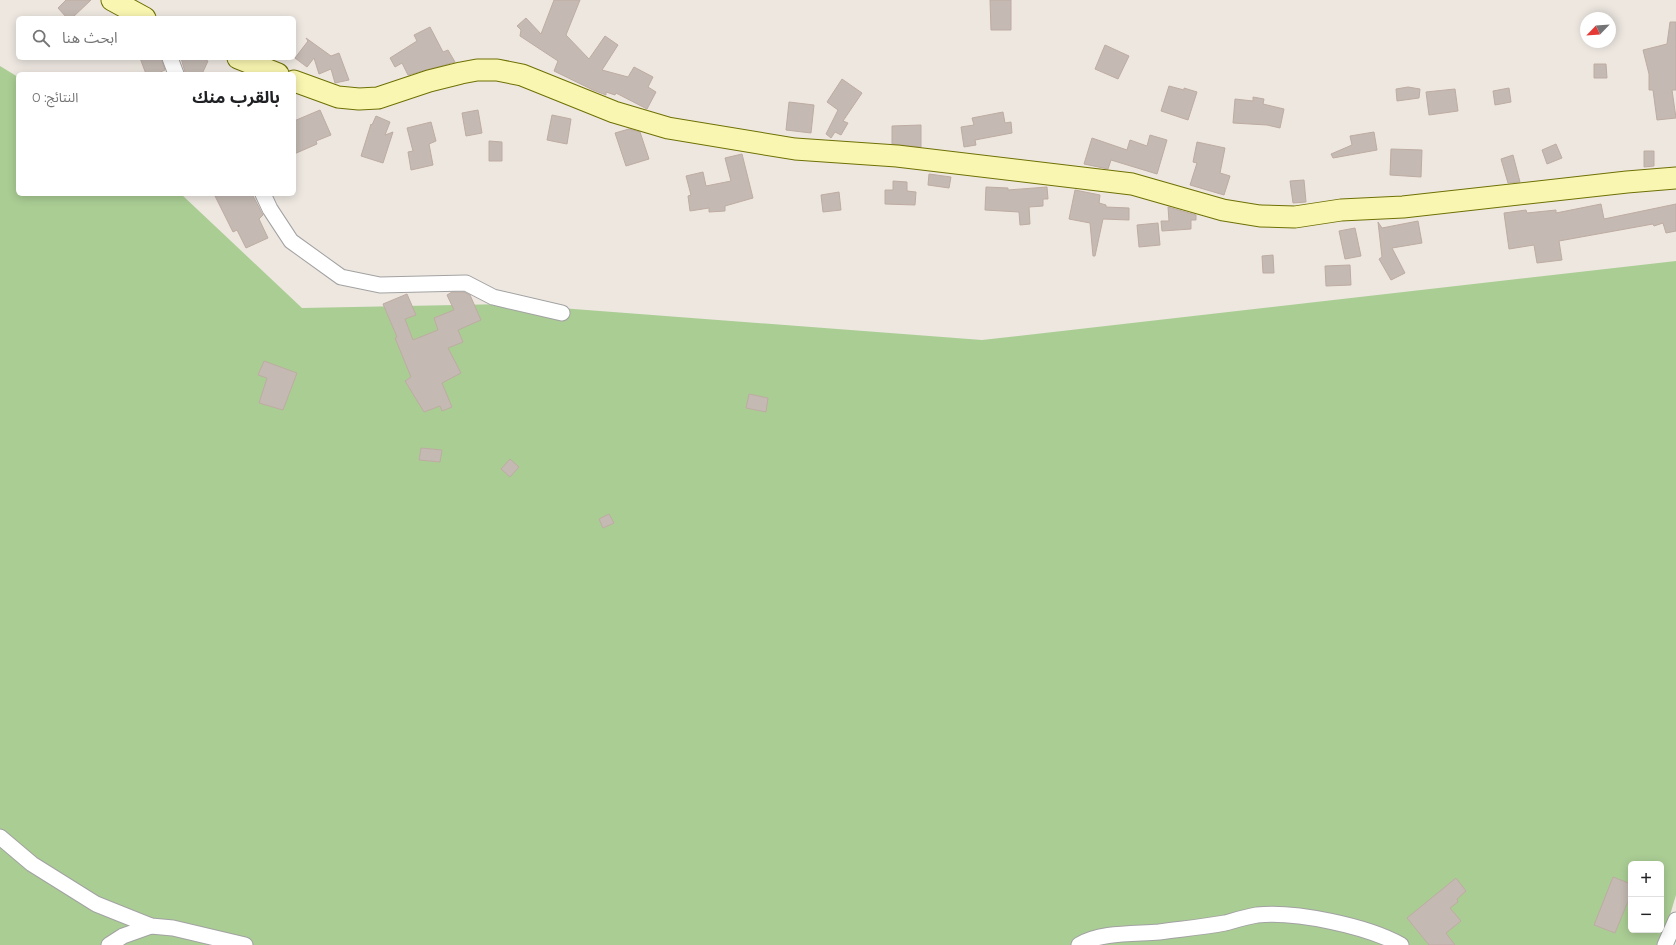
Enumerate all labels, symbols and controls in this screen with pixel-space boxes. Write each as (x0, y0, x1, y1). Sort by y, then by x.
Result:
north arrow (1580, 12, 1616, 48)
search box (16, 16, 296, 60)
icon: search (30, 27, 52, 49)
text: ابحث هنا (62, 28, 118, 47)
text: بالقرب منك (192, 87, 280, 107)
text: النتائج: 0 (32, 89, 78, 105)
map controls (1628, 861, 1664, 933)
button: + (1628, 861, 1664, 897)
button: − (1628, 897, 1664, 933)

